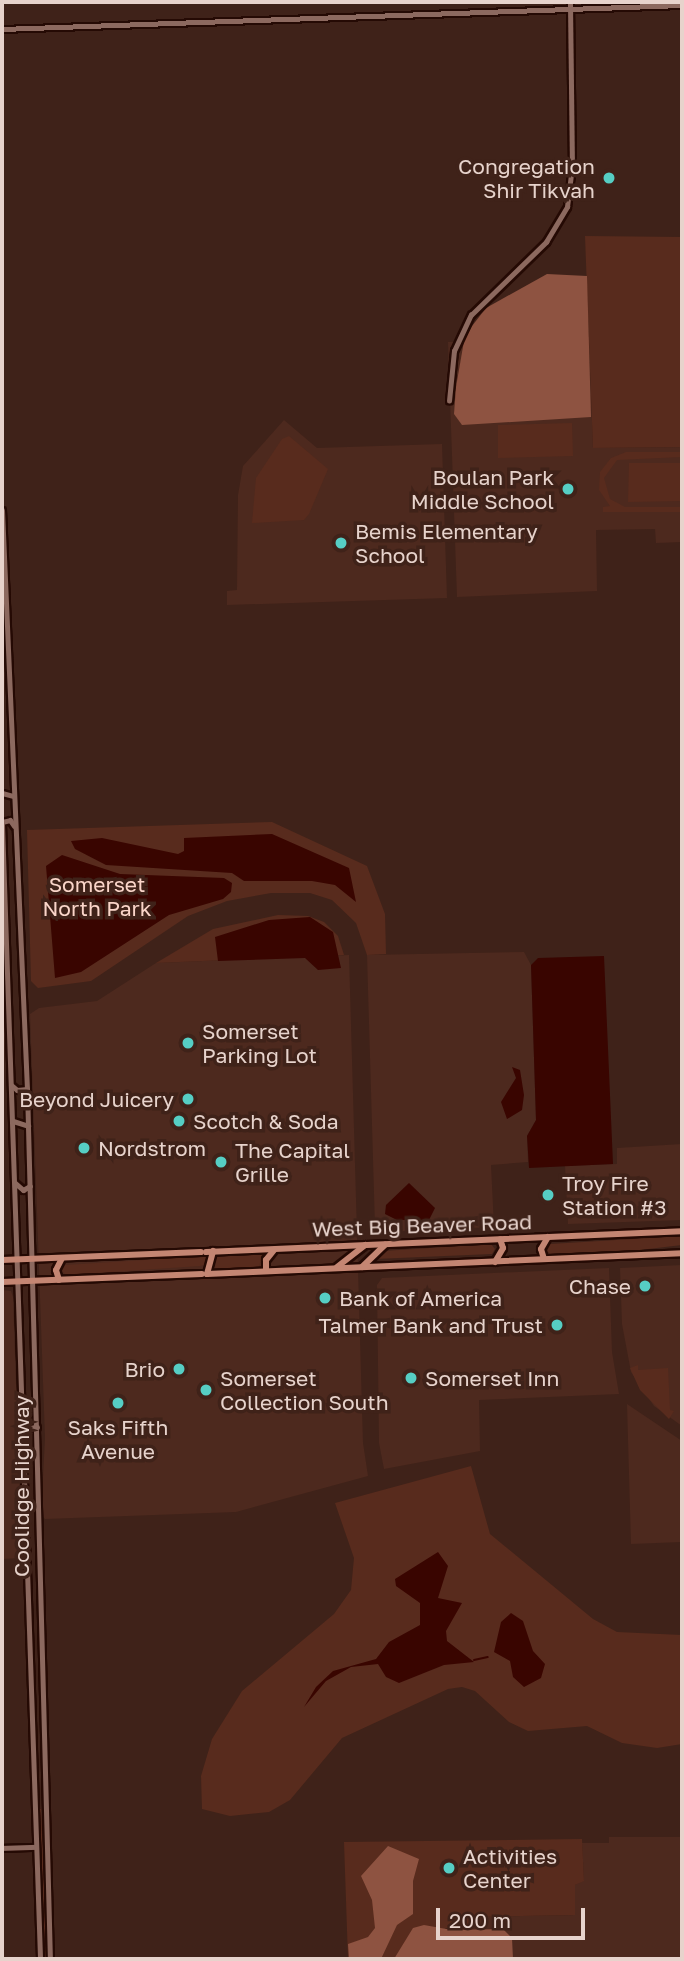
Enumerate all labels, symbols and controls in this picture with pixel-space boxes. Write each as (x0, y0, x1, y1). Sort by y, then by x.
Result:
place label: Congregation Shir Tikvah (458, 153, 595, 203)
marker: Congregation Shir Tikvah (601, 170, 617, 186)
place label: Boulan Park Middle School (411, 464, 554, 514)
marker: Boulan Park Middle School (560, 481, 576, 497)
place label: Bemis Elementary School (355, 518, 538, 568)
marker: Bemis Elementary School (333, 535, 349, 551)
park label: Somerset North Park (42, 871, 152, 921)
place label: Somerset Parking Lot (202, 1018, 317, 1068)
marker: Somerset Parking Lot (180, 1035, 196, 1051)
place label: Beyond Juicery (19, 1086, 174, 1112)
marker: Beyond Juicery (180, 1091, 196, 1107)
place label: Scotch & Soda (193, 1108, 339, 1134)
marker: Scotch & Soda (171, 1113, 187, 1129)
place label: Nordstrom (98, 1135, 206, 1161)
place label: The Capital Grille (235, 1137, 350, 1187)
marker: Nordstrom (76, 1140, 92, 1156)
marker: The Capital Grille (213, 1154, 229, 1170)
place label: Troy Fire Station #3 (562, 1170, 666, 1220)
marker: Troy Fire Station #3 (540, 1187, 556, 1203)
street label: West Big Beaver Road (312, 1209, 532, 1241)
place label: Chase (569, 1273, 631, 1299)
marker: Chase (637, 1278, 653, 1294)
place label: Bank of America (339, 1285, 502, 1311)
marker: Bank of America (317, 1290, 333, 1306)
place label: Talmer Bank and Trust (319, 1312, 543, 1338)
marker: Talmer Bank and Trust (549, 1317, 565, 1333)
place label: Brio (125, 1356, 165, 1382)
marker: Brio (171, 1361, 187, 1377)
place label: Somerset Collection South (220, 1365, 389, 1415)
place label: Somerset Inn (425, 1365, 559, 1391)
marker: Somerset Inn (403, 1370, 419, 1386)
marker: Somerset Collection South (198, 1382, 214, 1398)
street label: Coolidge Highway (8, 1395, 34, 1577)
marker: Saks Fifth Avenue (110, 1395, 126, 1411)
place label: Saks Fifth Avenue (68, 1414, 168, 1464)
place label: Activities Center (463, 1843, 557, 1893)
marker: Activities Center (441, 1860, 457, 1876)
scale bar (439, 1895, 588, 1939)
text: 200 m (449, 1907, 511, 1933)

